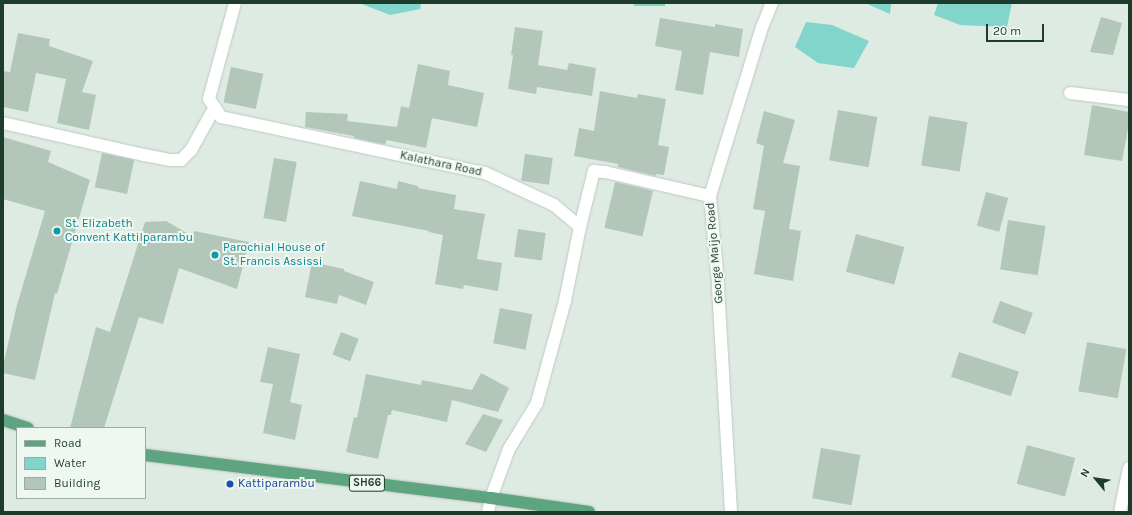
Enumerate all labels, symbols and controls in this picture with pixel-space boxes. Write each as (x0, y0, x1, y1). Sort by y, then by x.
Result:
scale bar (988, 16, 1046, 42)
text: 20 m (993, 24, 1021, 38)
street label: Kalathara Road (399, 148, 483, 180)
street label: George Maijo Road (703, 202, 727, 304)
place label: St. Elizabeth Convent Kattilparambu (65, 217, 193, 245)
marker: St. Elizabeth Convent Kattilparambu (52, 226, 62, 236)
place label: Parochial House of St. Francis Assissi (223, 241, 325, 269)
marker: Parochial House of St. Francis Assissi (210, 250, 220, 260)
legend (16, 427, 146, 499)
text: Road (54, 436, 82, 450)
text: Water (54, 456, 86, 470)
north arrow (1076, 459, 1116, 499)
text: N (1077, 466, 1093, 480)
road number: SH66 (348, 474, 386, 492)
text: Building (54, 476, 100, 490)
place label: Kattiparambu (238, 477, 315, 491)
marker: Kattiparambu (225, 479, 235, 489)

